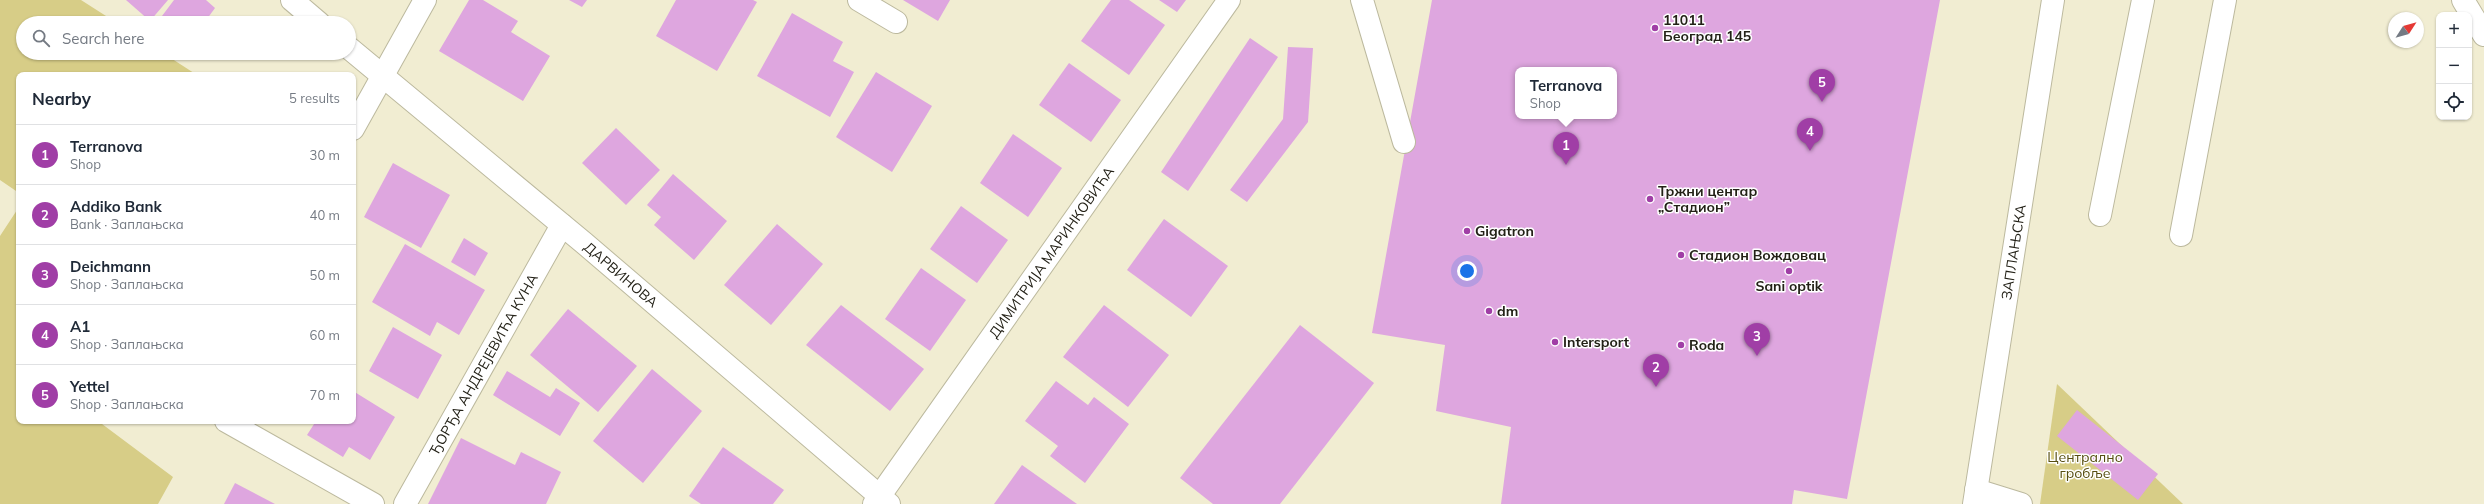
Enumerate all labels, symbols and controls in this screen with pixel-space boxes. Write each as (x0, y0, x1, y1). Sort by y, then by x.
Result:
place label: 11011 Београд 145 (1663, 11, 1751, 45)
north arrow (2388, 12, 2424, 48)
map controls (2436, 12, 2472, 120)
button: + (2436, 12, 2472, 48)
search box (16, 16, 356, 60)
marker: 11011 Београд 145 (1650, 23, 1660, 33)
icon: search (30, 27, 52, 49)
text: Search here (62, 29, 144, 48)
button: − (2436, 48, 2472, 84)
popup (1515, 67, 1617, 119)
pin: 5 (1809, 69, 1835, 102)
text: Terranova (1530, 76, 1602, 95)
button: locate (2436, 84, 2472, 120)
text: Nearby (32, 88, 91, 109)
text: 5 results (289, 90, 340, 106)
text: Shop (1530, 95, 1561, 111)
pin: 4 (1797, 118, 1823, 151)
pin: 1 (1553, 132, 1579, 165)
text: Terranova (70, 137, 142, 156)
text: 1 (41, 147, 49, 163)
text: 30 m (310, 147, 340, 163)
text: Shop (70, 156, 101, 172)
street label: ДИМИТРИЈА МАРИНКОВИЋА (985, 162, 1118, 341)
place label: Тржни центар „Стадион” (1658, 182, 1757, 216)
marker: Тржни центар „Стадион” (1645, 194, 1655, 204)
text: Addiko Bank (70, 197, 162, 216)
street label: ЗАПЛАЊСКА (1997, 202, 2030, 301)
text: 2 (41, 207, 49, 223)
text: 40 m (310, 207, 340, 223)
text: Bank · Заплањска (70, 216, 184, 232)
place label: Gigatron (1475, 222, 1534, 240)
marker: Gigatron (1462, 226, 1472, 236)
street label: ДАРВИНОВА (580, 238, 662, 312)
place label: Стадион Вождовац (1689, 246, 1826, 264)
marker: Стадион Вождовац (1676, 250, 1686, 260)
text: Deichmann (70, 257, 151, 276)
your location (1457, 261, 1477, 281)
marker: Sani optik (1784, 266, 1794, 276)
text: 3 (41, 267, 49, 283)
text: 50 m (310, 267, 340, 283)
street label: ЂОРЂА АНДРЕЈЕВИЋА КУНА (425, 270, 542, 459)
text: Shop · Заплањска (70, 276, 184, 292)
place label: Sani optik (1755, 277, 1823, 295)
place label: dm (1497, 302, 1518, 320)
marker: dm (1484, 306, 1494, 316)
text: A1 (70, 317, 90, 336)
pin: 3 (1744, 323, 1770, 356)
text: 4 (41, 327, 49, 343)
text: 60 m (310, 327, 340, 343)
place label: Intersport (1563, 333, 1630, 351)
text: Shop · Заплањска (70, 336, 184, 352)
place label: Roda (1689, 336, 1724, 354)
marker: Intersport (1550, 337, 1560, 347)
marker: Roda (1676, 340, 1686, 350)
pin: 2 (1643, 354, 1669, 387)
text: Yettel (70, 377, 109, 396)
text: 5 (41, 387, 49, 403)
text: 70 m (310, 387, 340, 403)
text: Shop · Заплањска (70, 396, 184, 412)
park label: Централно гробље (2047, 448, 2123, 482)

